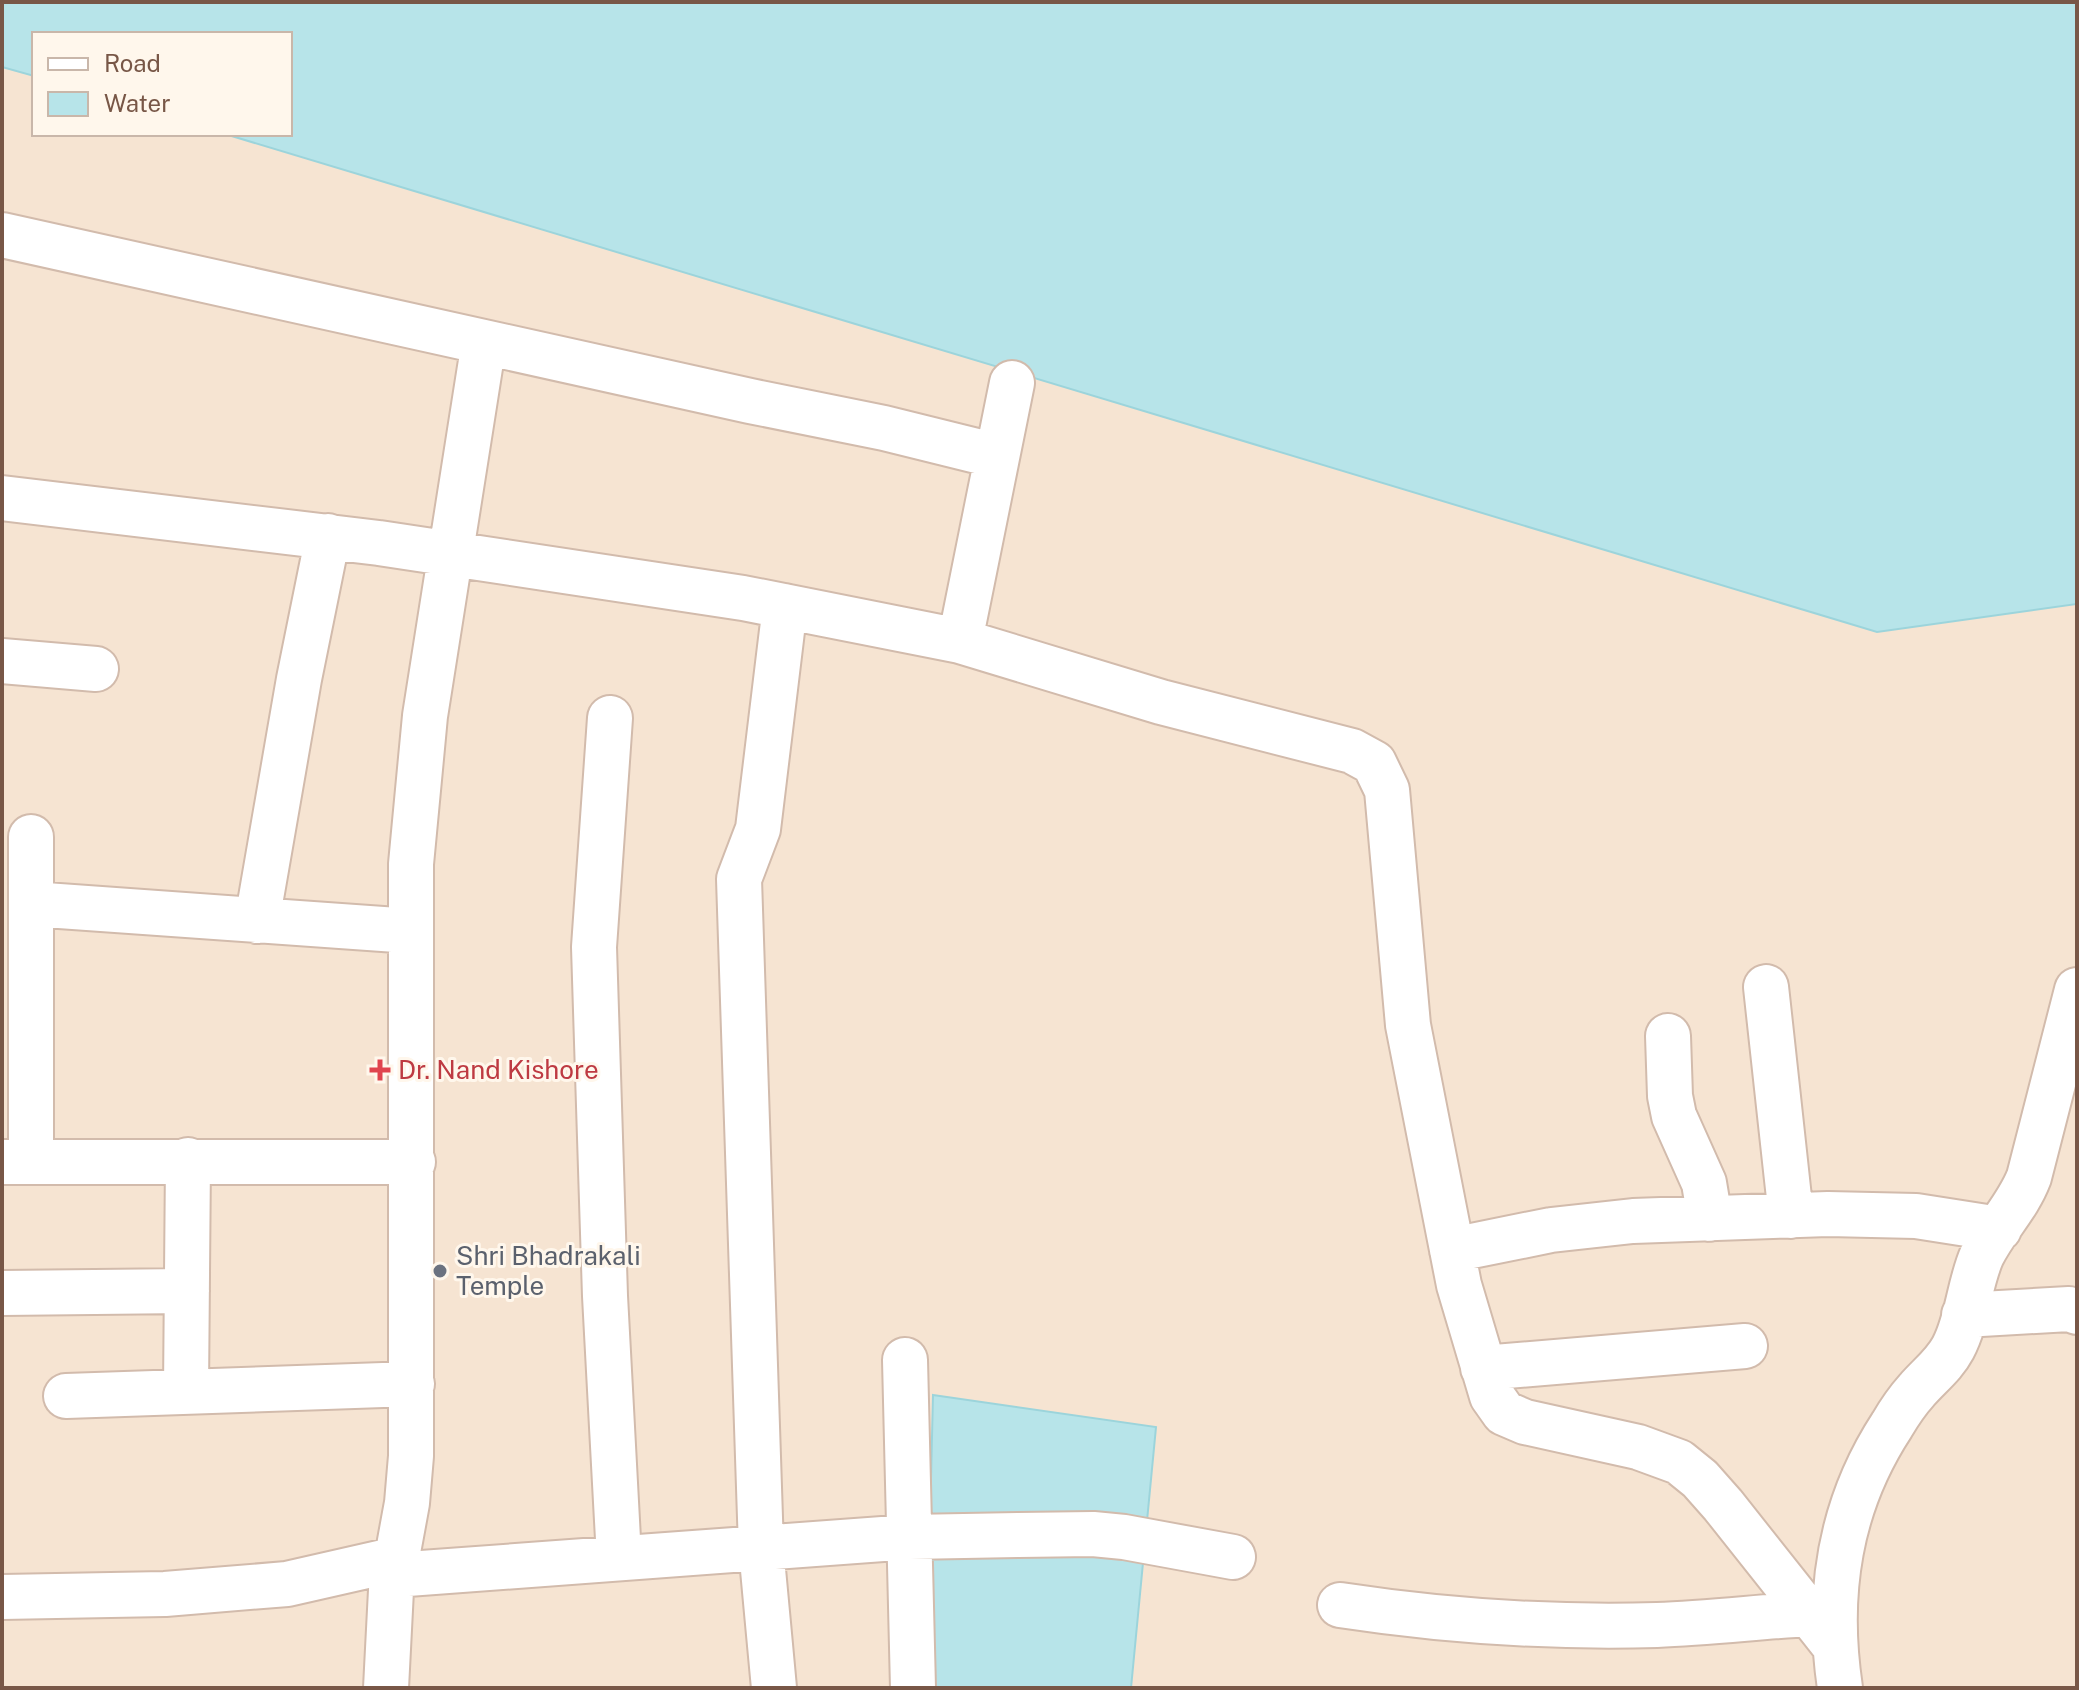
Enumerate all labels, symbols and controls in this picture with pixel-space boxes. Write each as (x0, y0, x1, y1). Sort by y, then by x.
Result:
legend (32, 32, 292, 136)
text: Road (104, 49, 161, 77)
text: Water (104, 89, 171, 117)
place label: Dr. Nand Kishore (398, 1054, 599, 1085)
marker: Dr. Nand Kishore (369, 1059, 391, 1081)
place label: Shri Bhadrakali Temple (456, 1240, 641, 1301)
marker: Shri Bhadrakali Temple (431, 1262, 449, 1280)

